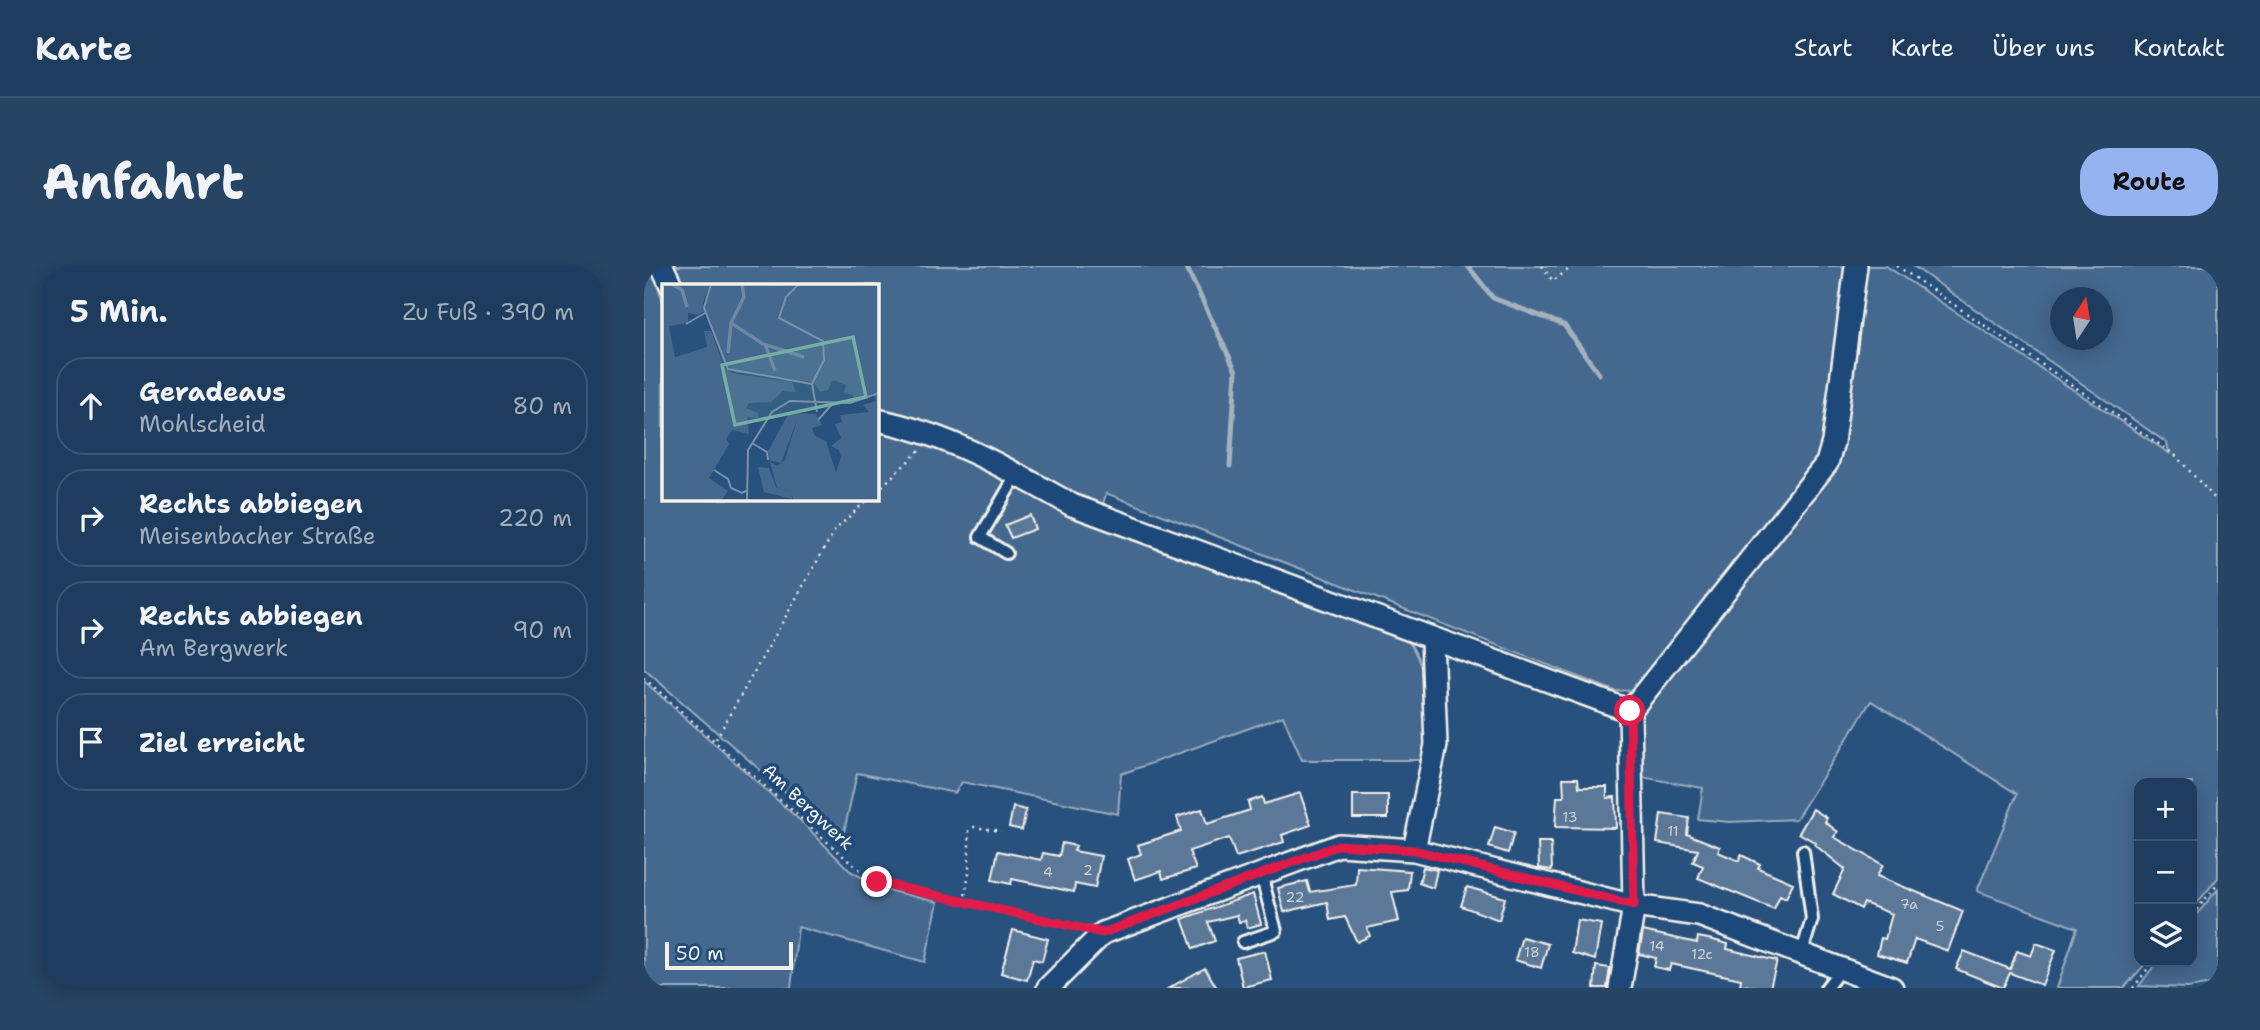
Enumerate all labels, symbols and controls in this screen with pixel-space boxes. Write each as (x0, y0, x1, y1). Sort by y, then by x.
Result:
text: Karte (35, 26, 132, 71)
text: Start (1794, 32, 1853, 64)
text: Karte (1891, 32, 1954, 64)
text: Über uns (1992, 32, 2095, 64)
text: Kontakt (2133, 32, 2225, 64)
button: Route (2080, 148, 2218, 216)
text: Anfahrt (42, 149, 244, 215)
inset map (662, 284, 878, 500)
north arrow (2050, 287, 2113, 350)
text: 5 Min. (70, 291, 168, 332)
text: Zu Fuß · 390 m (402, 297, 574, 327)
text: Geradeaus (139, 374, 286, 409)
icon: ahead (72, 387, 110, 425)
text: 80 m (513, 391, 572, 421)
text: Mohlscheid (139, 409, 266, 439)
text: Rechts abbiegen (139, 486, 363, 521)
icon: right (72, 499, 110, 537)
text: 220 m (498, 503, 572, 533)
text: Meisenbacher Straße (139, 521, 376, 551)
text: Rechts abbiegen (139, 598, 363, 633)
icon: right (72, 611, 110, 649)
text: 90 m (512, 615, 572, 645)
text: Am Bergwerk (139, 633, 288, 663)
route start (1614, 695, 1645, 726)
icon: arrive (72, 723, 110, 761)
text: Ziel erreicht (139, 725, 305, 760)
street label: Am Bergwerk (757, 758, 859, 856)
map controls (2134, 778, 2197, 967)
button: + (2134, 778, 2197, 841)
house number: 13 (1563, 808, 1577, 826)
house number: 11 (1667, 822, 1679, 840)
button: − (2134, 841, 2197, 904)
house number: 2 (1083, 861, 1093, 879)
house number: 4 (1043, 863, 1053, 881)
route end (861, 866, 892, 897)
house number: 22 (1286, 888, 1304, 906)
house number: 7a (1900, 895, 1918, 913)
button: layers (2134, 904, 2197, 967)
house number: 5 (1936, 917, 1944, 935)
house number: 14 (1649, 937, 1665, 955)
scale bar (665, 939, 793, 971)
text: 50 m (676, 941, 724, 966)
house number: 18 (1524, 943, 1540, 961)
house number: 12c (1691, 945, 1713, 963)

